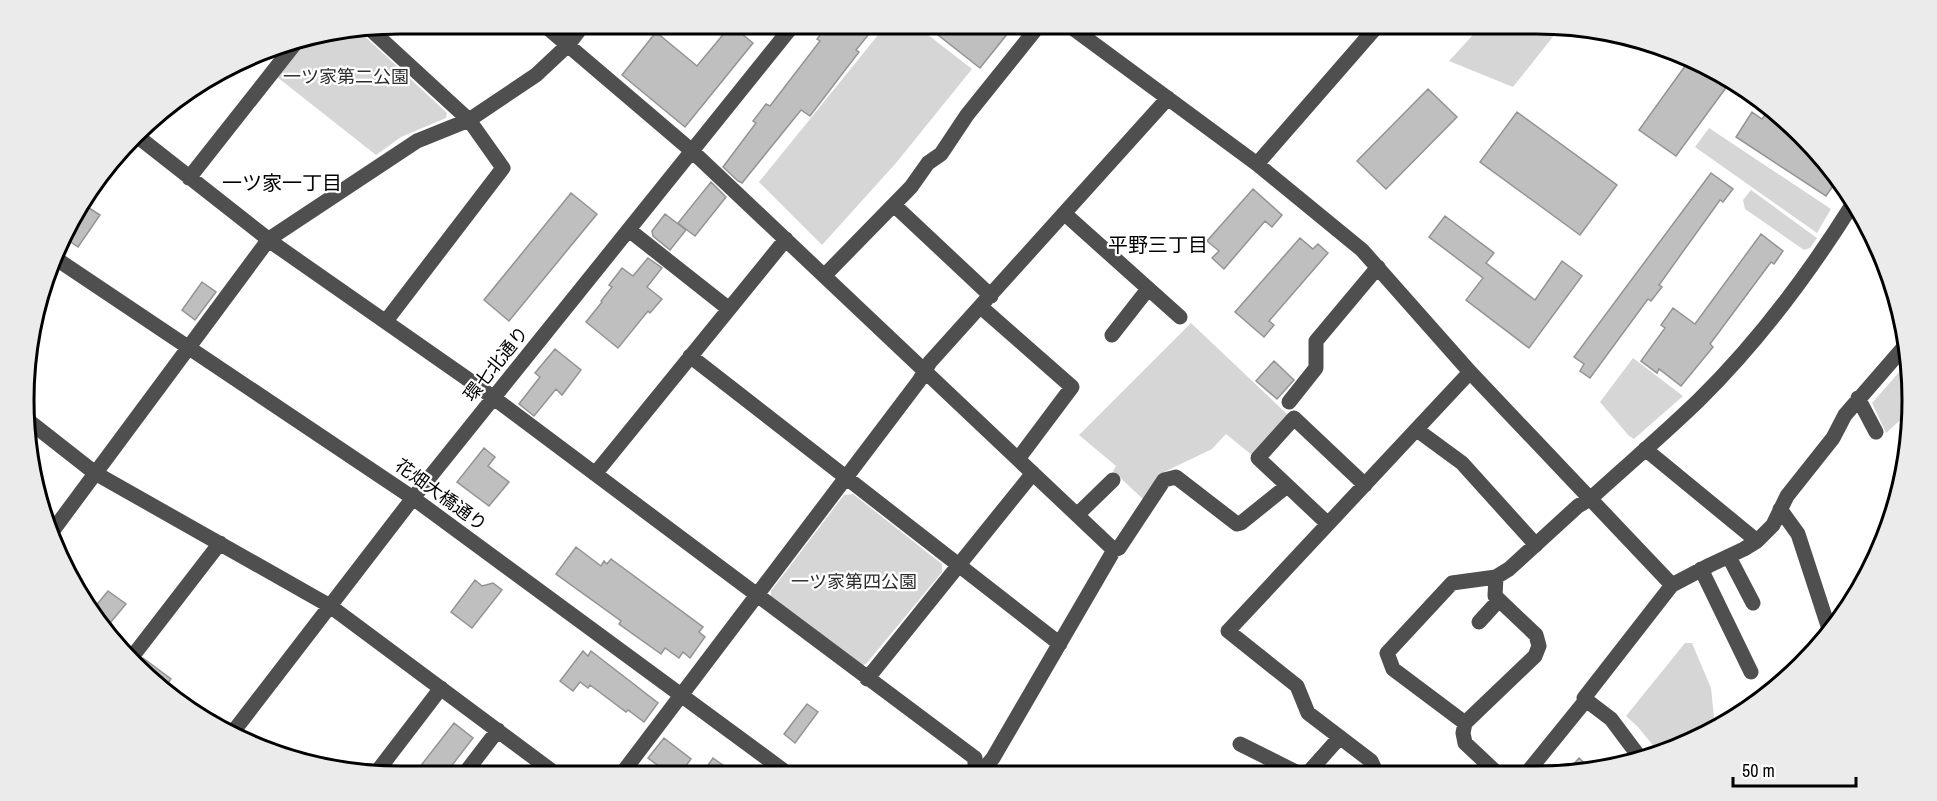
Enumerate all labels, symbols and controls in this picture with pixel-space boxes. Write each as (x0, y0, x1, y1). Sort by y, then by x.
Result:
park label: 一ツ家第二公園 (283, 64, 409, 89)
district label: 一ツ家一丁目 (222, 169, 342, 196)
district label: 平野三丁目 (1108, 231, 1208, 258)
street label: 環七北通り (458, 321, 534, 407)
street label: 花畑大橋通り (390, 453, 492, 536)
park label: 一ツ家第四公園 (791, 569, 917, 594)
scale bar (1733, 750, 1856, 788)
text: 50 m (1742, 758, 1775, 783)

